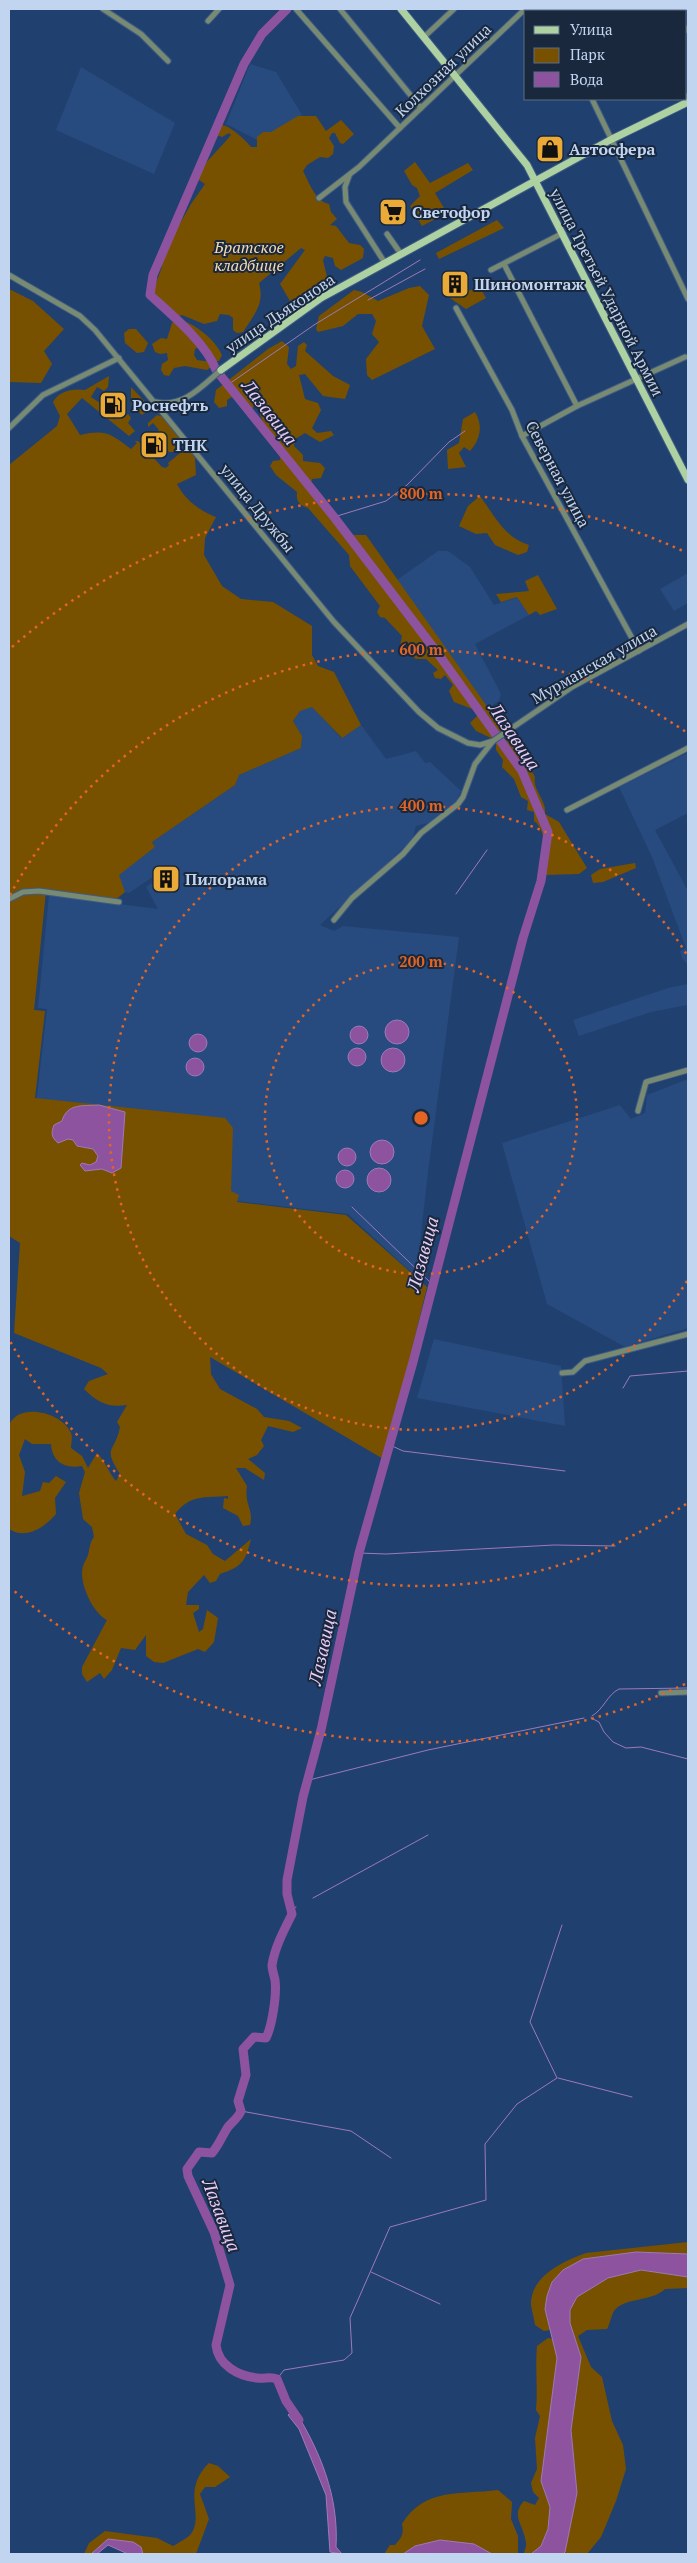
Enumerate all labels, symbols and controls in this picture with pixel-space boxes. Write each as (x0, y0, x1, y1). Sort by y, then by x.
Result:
legend (524, 10, 687, 100)
street label: Колхозная улица (390, 18, 496, 122)
text: Улица (570, 19, 613, 39)
text: Парк (570, 44, 606, 64)
text: Вода (570, 69, 604, 89)
shop icon: Автосфера (535, 134, 565, 164)
place label: Автосфера (569, 138, 655, 160)
street label: улица Третьей Ударной Армии (544, 183, 669, 400)
supermarket icon: Светофор (378, 197, 408, 227)
place label: Светофор (412, 201, 490, 223)
park label: Братское кладбище (213, 236, 284, 276)
street label: улица Дьяконова (220, 268, 339, 358)
building icon: Шиномонтаж (440, 269, 470, 299)
place label: Шиномонтаж (474, 273, 584, 295)
water label: Лазавица (236, 374, 303, 450)
fuel station icon: Роснефть (98, 390, 128, 420)
place label: Роснефть (132, 394, 208, 416)
street label: Северная улица (521, 417, 595, 531)
fuel station icon: ТНК (139, 430, 169, 460)
place label: ТНК (173, 434, 208, 456)
street label: улица Дружбы (215, 458, 301, 557)
text: 800 m (399, 483, 443, 503)
street label: Мурманская улица (527, 619, 661, 709)
text: 600 m (399, 639, 443, 659)
water label: Лазавица (483, 697, 546, 775)
text: 400 m (399, 795, 443, 815)
building icon: Пилорама (151, 864, 181, 894)
place label: Пилорама (185, 868, 267, 890)
text: 200 m (399, 951, 443, 971)
centre of rings (412, 1109, 430, 1127)
water label: Лазавица (400, 1214, 444, 1295)
water label: Лазавица (302, 1607, 342, 1688)
water label: Лазавица (197, 2174, 247, 2255)

